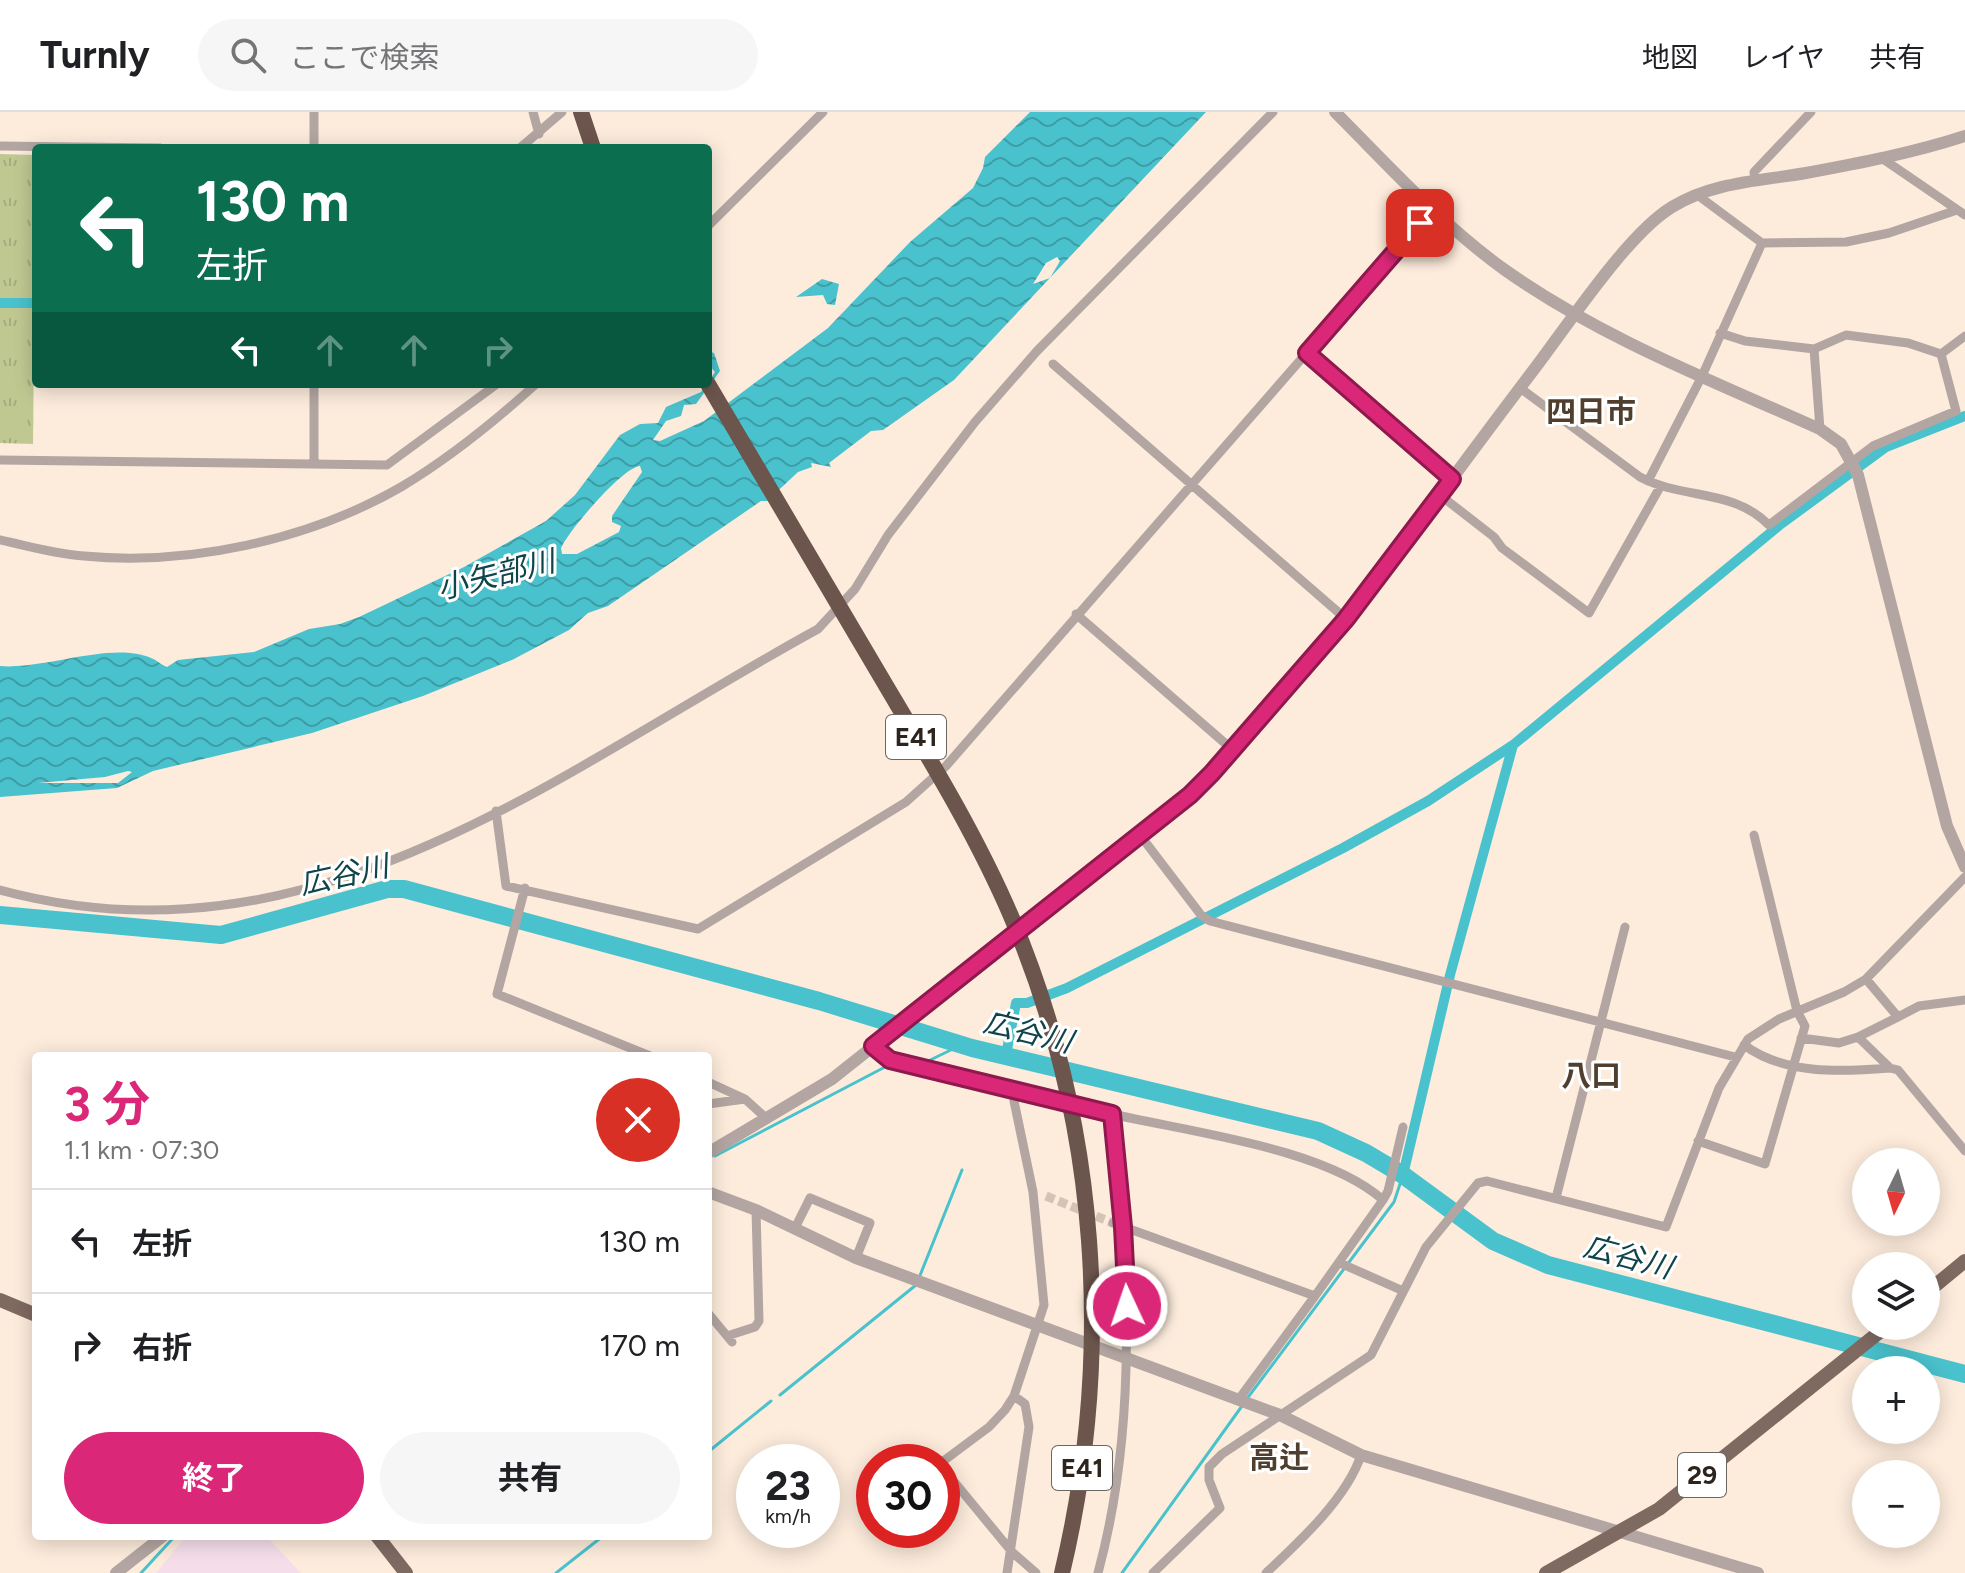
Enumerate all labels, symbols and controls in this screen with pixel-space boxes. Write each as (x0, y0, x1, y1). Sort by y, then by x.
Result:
search box (198, 19, 758, 91)
text: Turnly (40, 32, 150, 78)
icon: search (226, 33, 270, 77)
text: ここで検索 (290, 39, 440, 76)
text: 地図 (1642, 40, 1698, 74)
text: レイヤ (1742, 40, 1825, 74)
text: 共有 (1869, 40, 1925, 74)
text: 130 m (196, 168, 349, 235)
icon: left (64, 176, 168, 280)
pin (1386, 189, 1454, 257)
icon: arrive (1398, 201, 1442, 245)
text: 左折 (196, 244, 268, 287)
icon: left (224, 328, 268, 372)
icon: ahead (308, 328, 352, 372)
icon: ahead (392, 328, 436, 372)
icon: right (476, 328, 520, 372)
district label: 四日市 (1546, 393, 1636, 430)
water label: 小矢部川 (433, 541, 561, 607)
road number: E41 (886, 715, 946, 759)
water label: 広谷川 (296, 846, 395, 902)
water label: 広谷川 (980, 1003, 1079, 1061)
district label: 八口 (1561, 1057, 1621, 1094)
text: 3 分 (64, 1075, 150, 1133)
button: close (596, 1078, 680, 1162)
text: 1.1 km · 07:30 (64, 1134, 220, 1166)
north arrow (1852, 1148, 1940, 1236)
map controls (1852, 1148, 1940, 1548)
icon: left (64, 1219, 108, 1263)
text: 130 m (599, 1223, 680, 1260)
text: 左折 (132, 1225, 192, 1262)
water label: 広谷川 (1580, 1227, 1679, 1287)
button: layers (1852, 1252, 1940, 1340)
position arrow (1085, 1264, 1169, 1348)
icon: right (64, 1323, 108, 1367)
text: 170 m (599, 1327, 680, 1364)
text: 右折 (132, 1329, 192, 1366)
button: + (1852, 1356, 1940, 1444)
button: 終了 (64, 1432, 364, 1524)
button: 共有 (380, 1432, 680, 1524)
district label: 高辻 (1249, 1439, 1309, 1476)
speed limit sign: 30 (856, 1444, 960, 1548)
road number: E41 (1052, 1446, 1112, 1490)
road number: 29 (1678, 1453, 1726, 1497)
button: − (1852, 1460, 1940, 1548)
text: 23 (765, 1462, 811, 1510)
text: km/h (765, 1504, 811, 1528)

